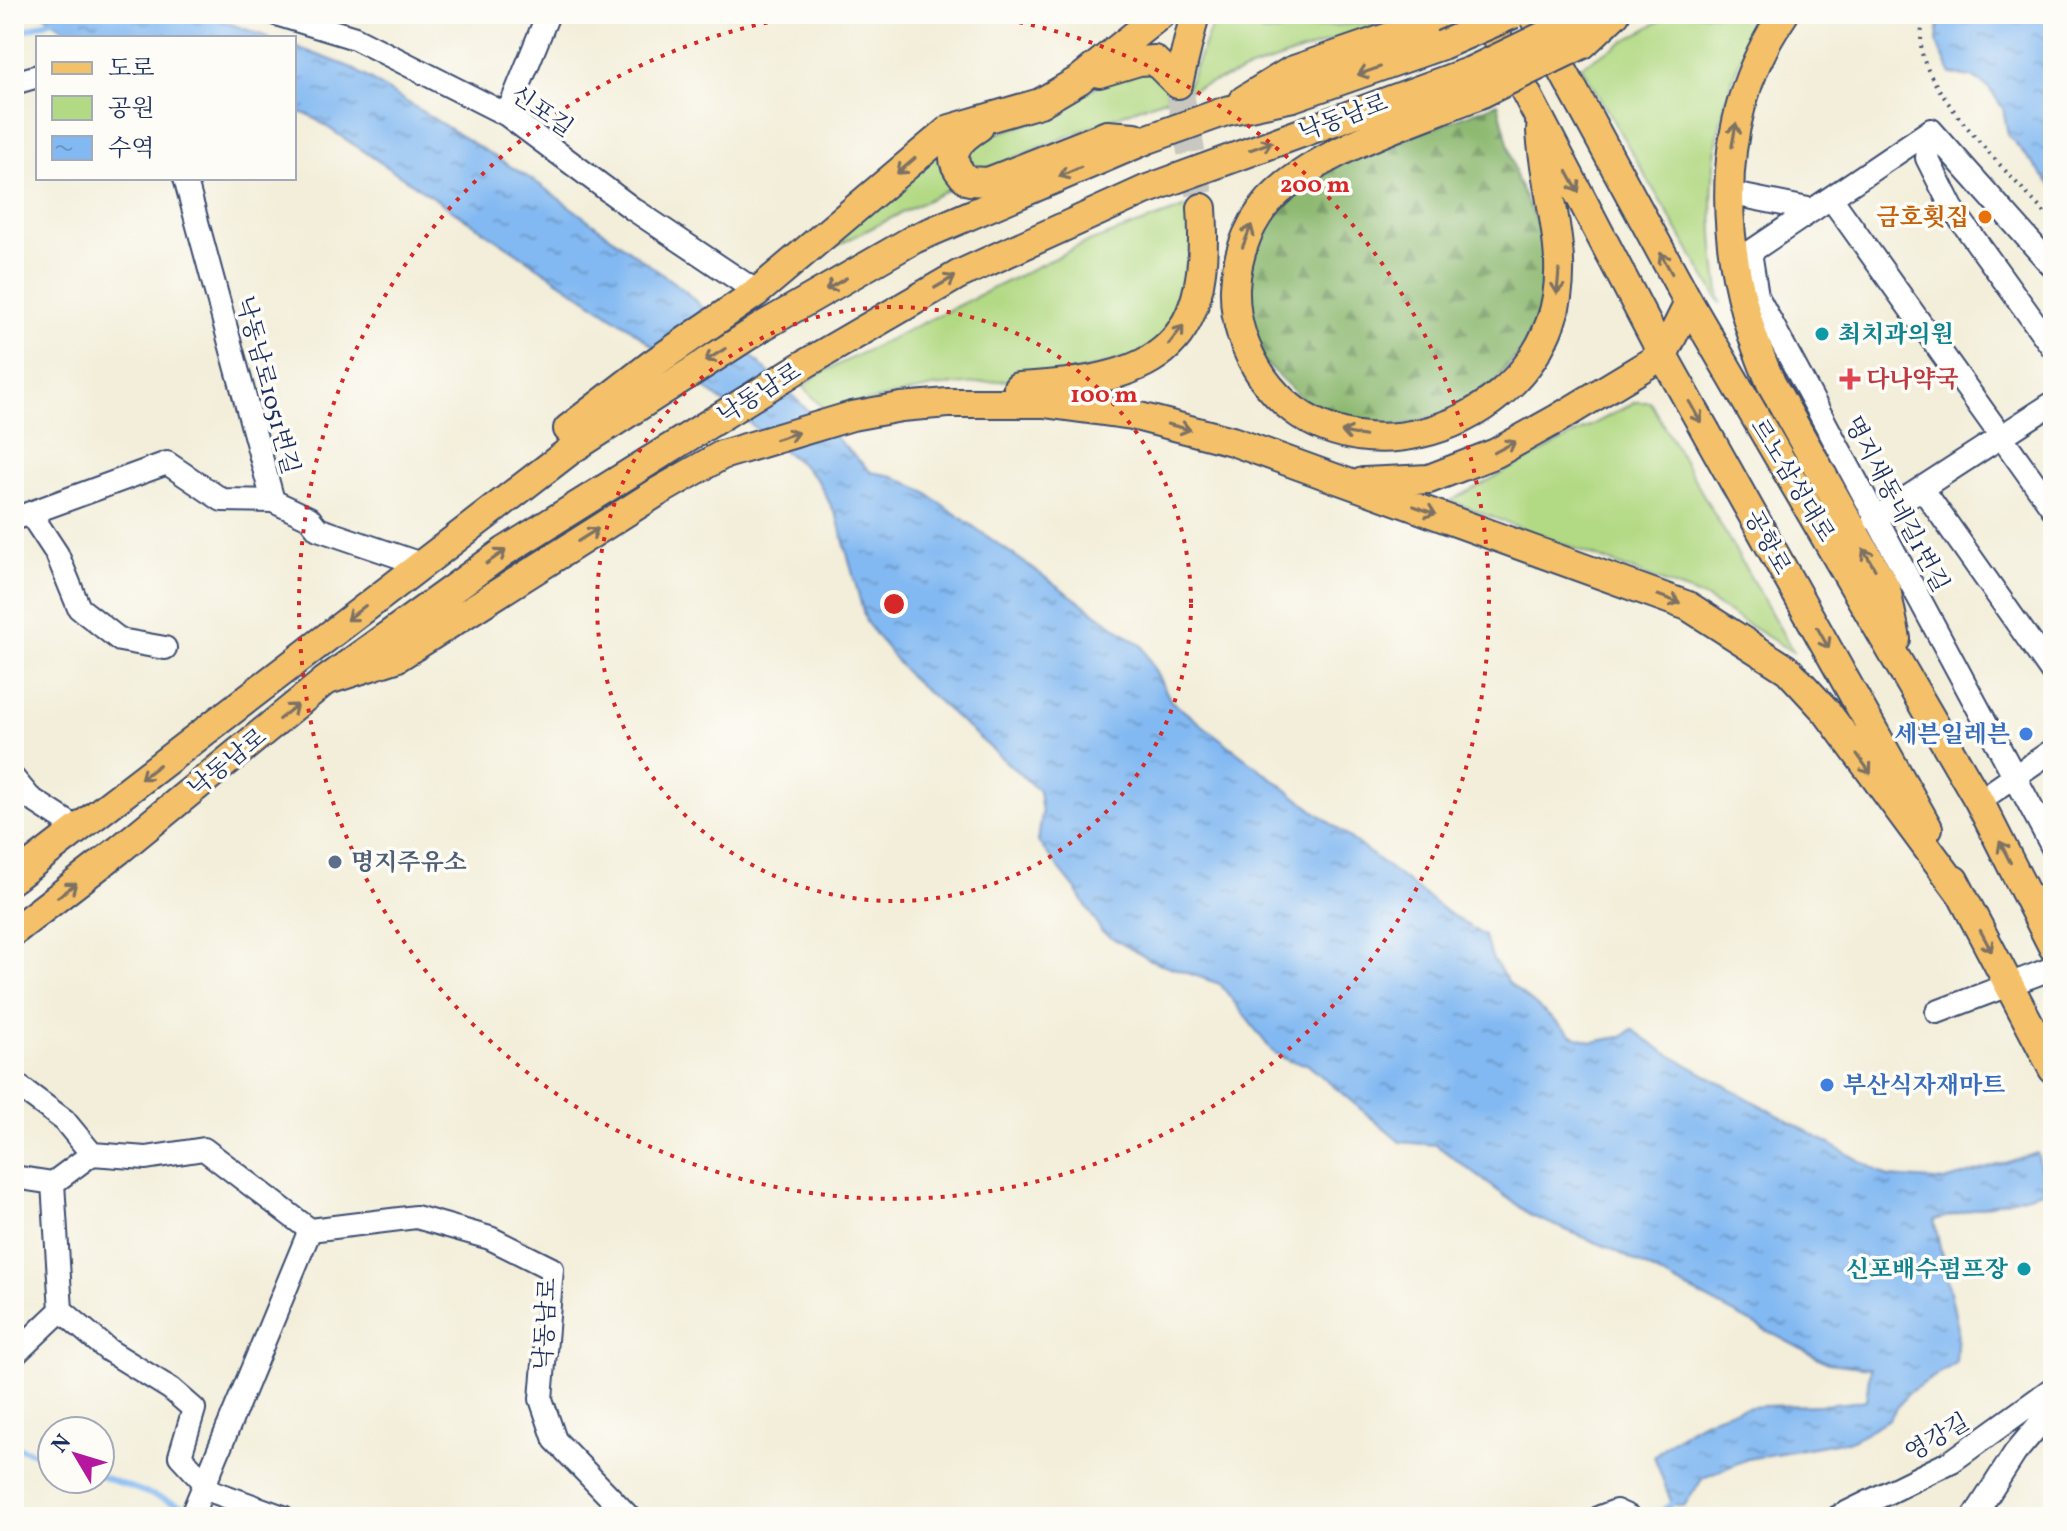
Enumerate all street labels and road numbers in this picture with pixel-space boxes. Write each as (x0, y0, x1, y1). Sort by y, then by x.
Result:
street label: 신포길 (503, 79, 579, 147)
street label: 낙동남로 (1294, 87, 1393, 151)
street label: 낙동남로1051번길 (226, 293, 306, 479)
street label: 낙동남로 (712, 356, 808, 434)
street label: 명지새동네길1번길 (1834, 411, 1956, 599)
street label: 르노삼성대로 (1741, 413, 1842, 549)
street label: 공항로 (1735, 504, 1798, 582)
street label: 낙동남로 (182, 721, 275, 806)
street label: 낙동남로 (528, 1277, 566, 1371)
street label: 영강길 (1899, 1406, 1977, 1471)

